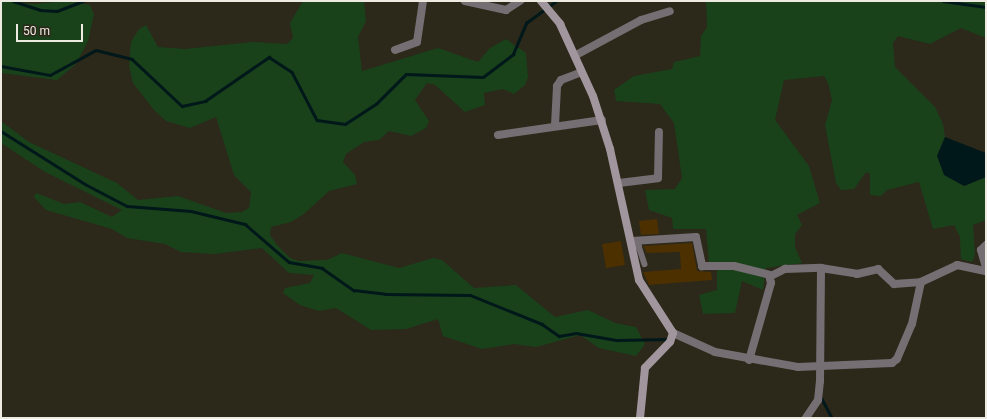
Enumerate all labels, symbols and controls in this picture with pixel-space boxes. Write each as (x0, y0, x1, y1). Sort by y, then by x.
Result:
scale bar (18, 16, 85, 42)
text: 50 m (23, 24, 50, 38)

